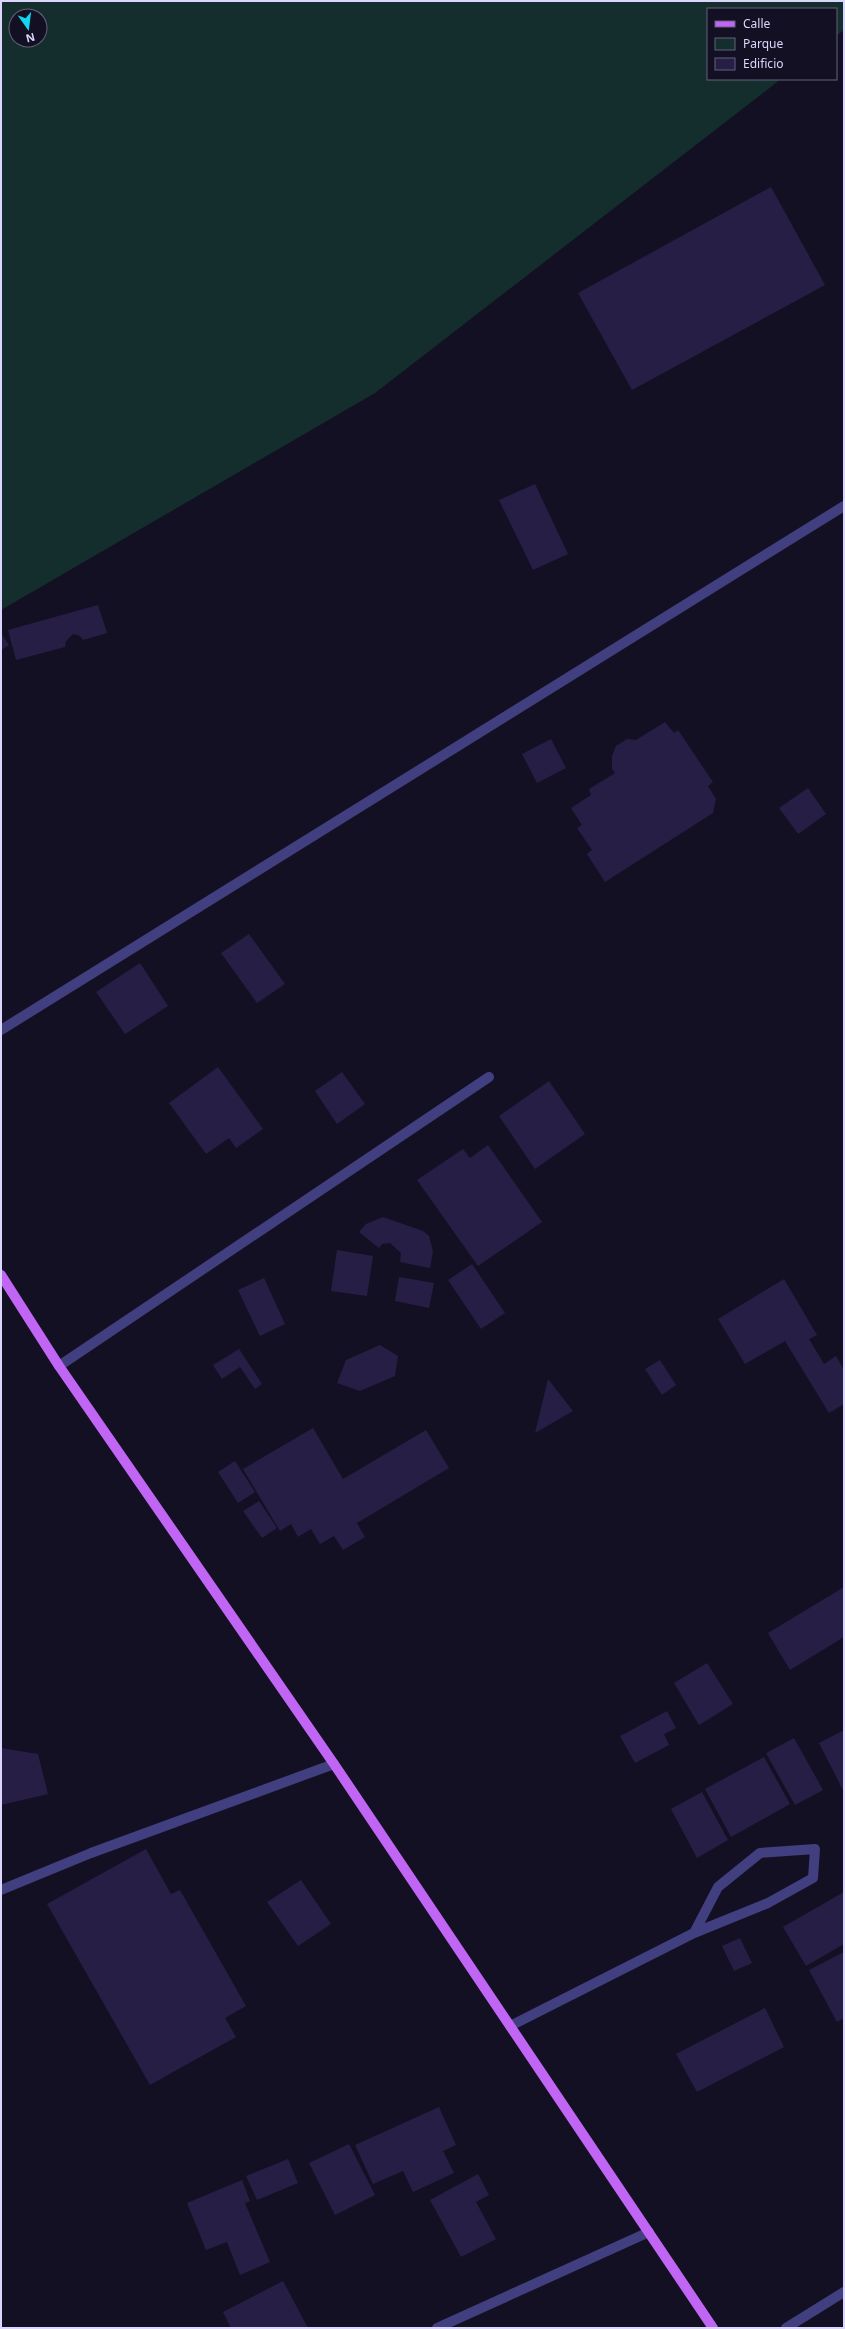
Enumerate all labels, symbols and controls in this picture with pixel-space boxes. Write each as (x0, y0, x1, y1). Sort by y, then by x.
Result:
north arrow (8, 8, 48, 48)
legend (707, 8, 837, 80)
text: Calle (743, 15, 771, 32)
text: N (24, 30, 37, 47)
text: Parque (743, 35, 784, 52)
text: Edificio (743, 55, 784, 72)

